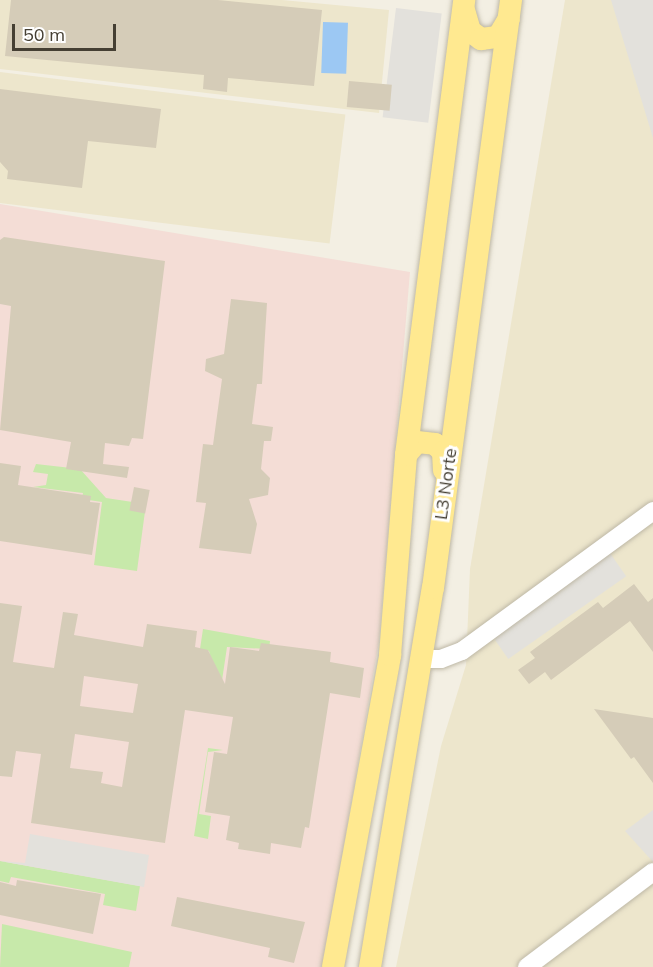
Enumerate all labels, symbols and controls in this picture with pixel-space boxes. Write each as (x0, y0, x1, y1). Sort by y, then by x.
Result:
scale bar (15, 12, 118, 50)
text: 50 m (23, 23, 65, 46)
street label: L3 Norte (430, 447, 462, 521)

